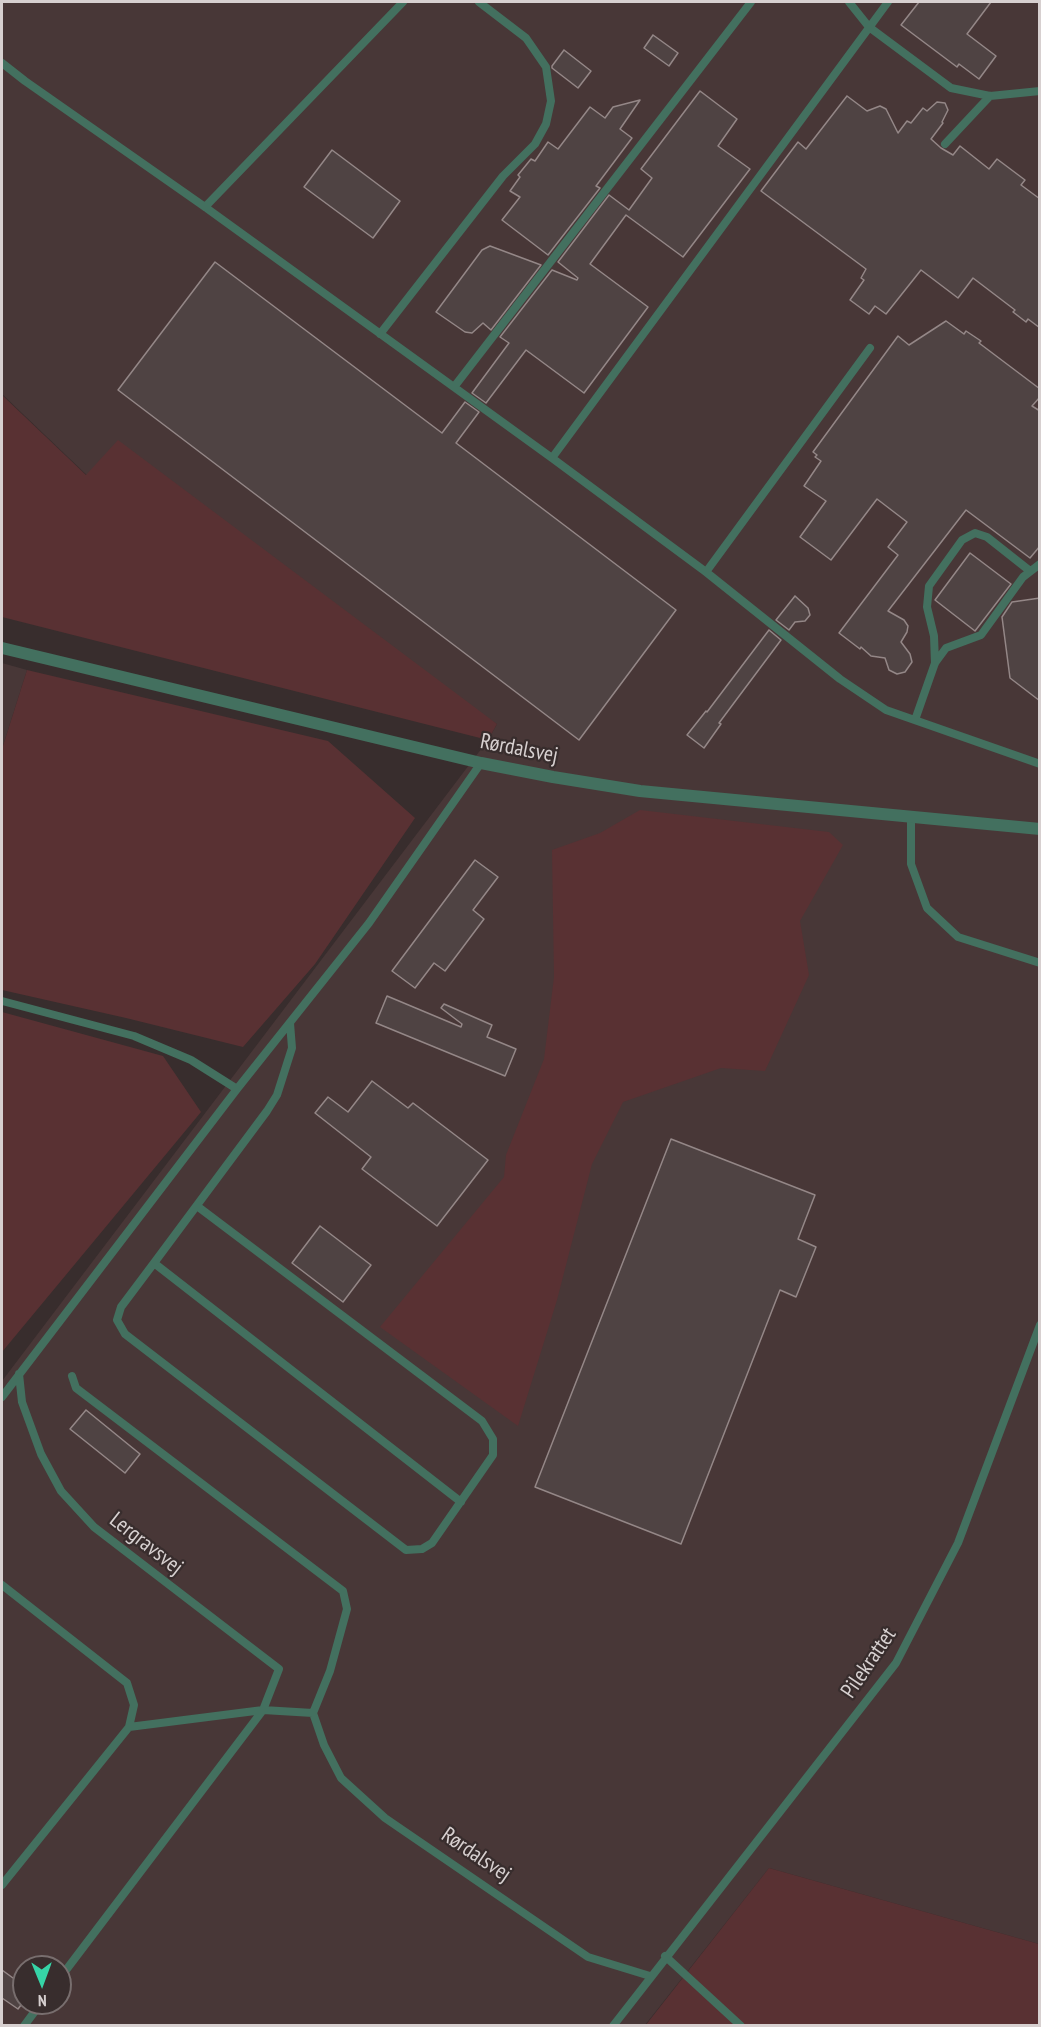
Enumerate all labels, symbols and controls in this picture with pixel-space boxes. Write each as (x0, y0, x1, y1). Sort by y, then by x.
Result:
street label: Rørdalsvej (478, 729, 560, 769)
street label: Lergravsvej (104, 1507, 188, 1581)
street label: Pilekrattet (836, 1623, 902, 1703)
street label: Rørdalsvej (436, 1822, 516, 1888)
north arrow (12, 1955, 72, 2015)
text: N (38, 1991, 47, 2011)

